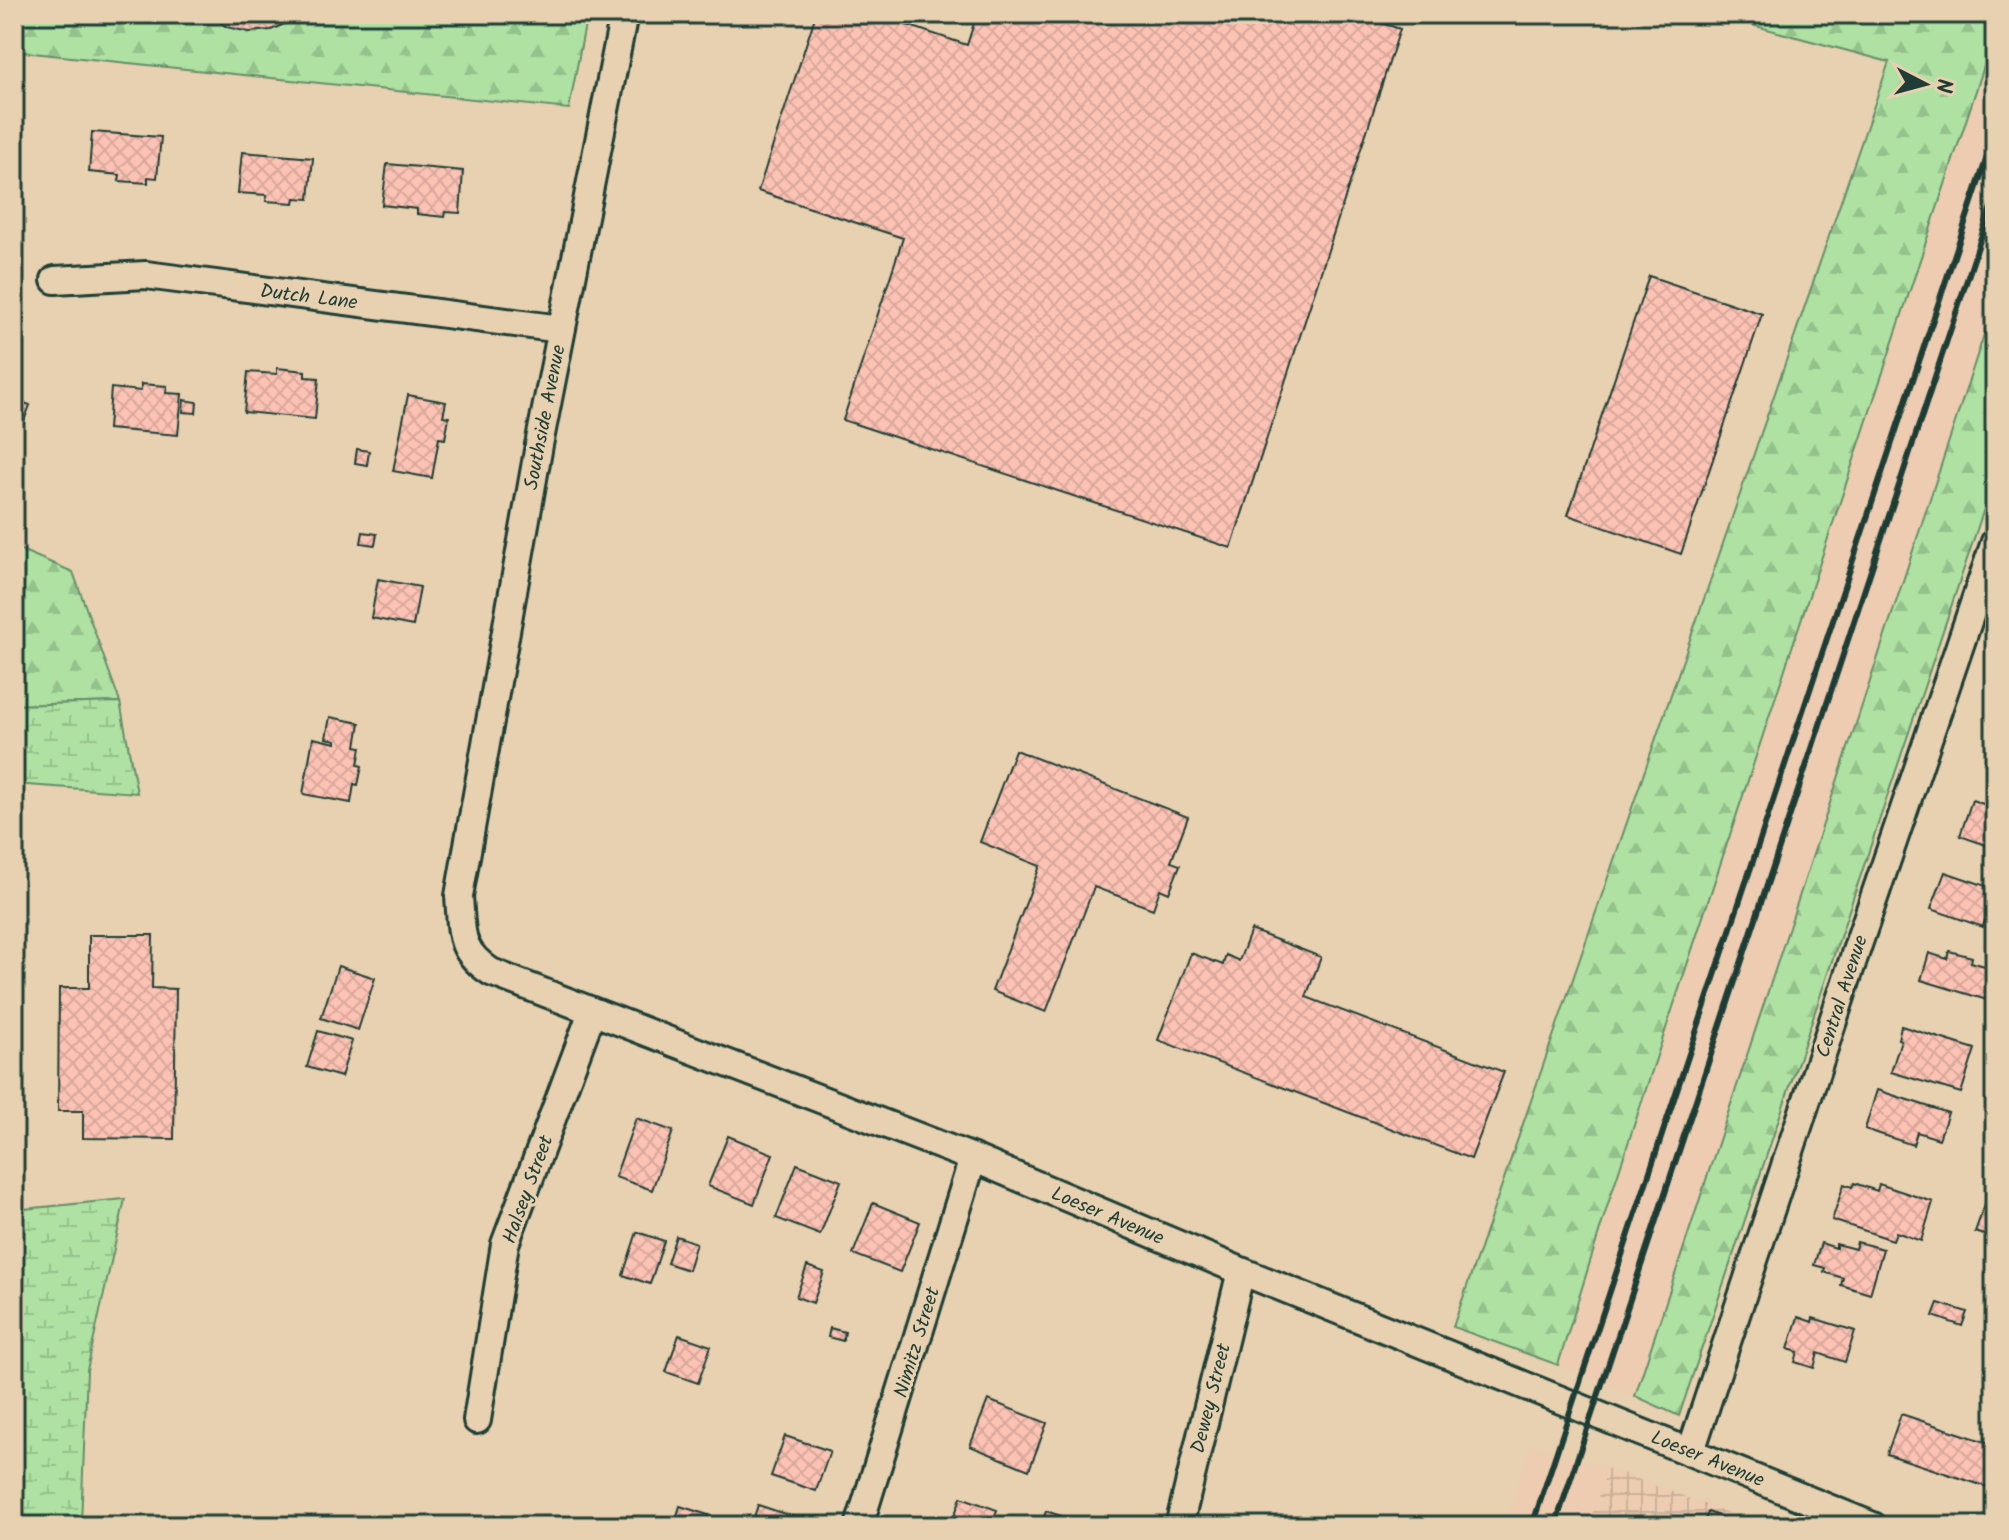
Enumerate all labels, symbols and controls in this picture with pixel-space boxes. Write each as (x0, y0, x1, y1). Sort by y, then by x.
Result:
north arrow (1885, 44, 1965, 124)
text: N (1924, 77, 1961, 95)
street label: Dutch Lane (258, 276, 359, 320)
street label: Southside Avenue (516, 342, 576, 493)
street label: Central Avenue (1808, 931, 1878, 1062)
street label: Halsey Street (494, 1131, 563, 1248)
street label: Loeser Avenue (1046, 1179, 1169, 1255)
street label: Nimitz Street (886, 1283, 950, 1402)
street label: Dewey Street (1183, 1340, 1241, 1457)
street label: Loeser Avenue (1646, 1423, 1769, 1497)

